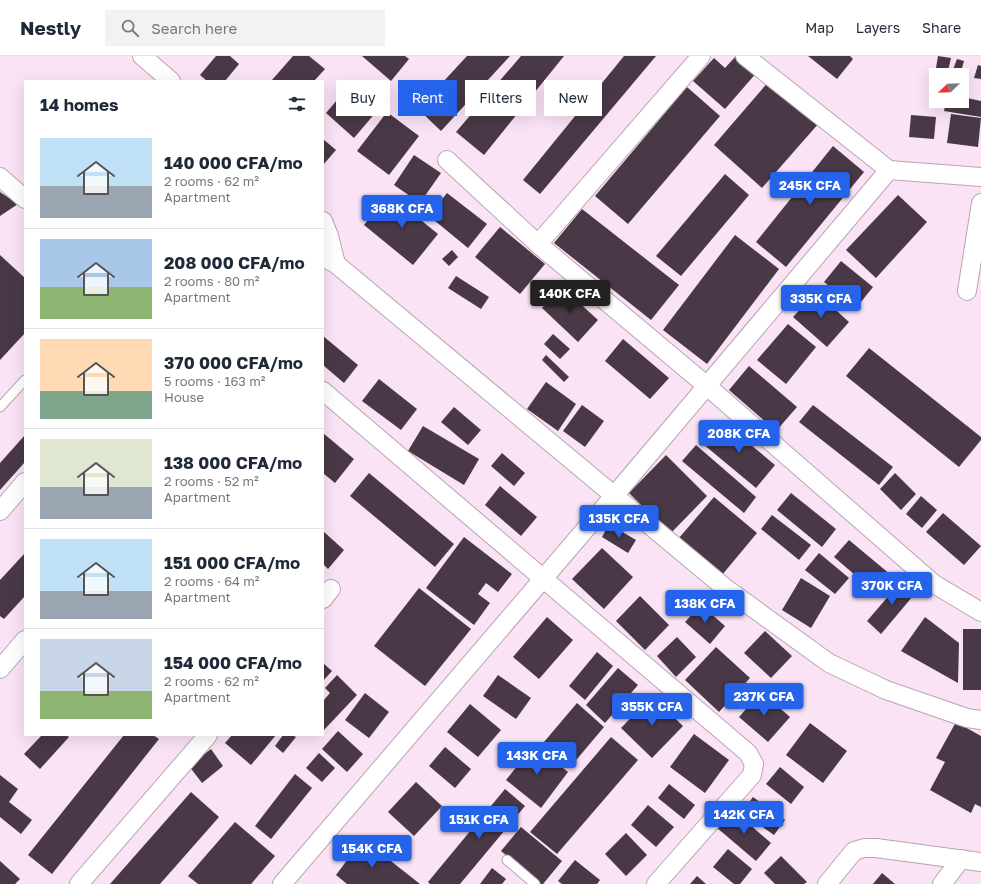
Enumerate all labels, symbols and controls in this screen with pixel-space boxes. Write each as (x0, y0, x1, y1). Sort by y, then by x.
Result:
search box (105, 10, 385, 46)
text: Nestly (20, 16, 81, 39)
icon: search (119, 17, 141, 39)
text: Search here (151, 19, 237, 37)
text: Map (805, 19, 834, 36)
text: Layers (856, 19, 900, 36)
text: Share (922, 19, 961, 36)
north arrow (929, 68, 969, 108)
map controls (929, 68, 969, 108)
chip: Buy (336, 80, 390, 116)
chip: Rent (398, 80, 457, 116)
chip: Filters (465, 80, 536, 116)
chip: New (544, 80, 602, 116)
icon: filters (286, 93, 308, 115)
text: 14 homes (40, 94, 119, 115)
text: 140 000 CFA/mo (164, 152, 303, 173)
icon: home (72, 154, 120, 202)
pin: 245K CFA (769, 172, 851, 206)
text: 2 rooms · 62 m² (164, 173, 259, 189)
text: 245K CFA (779, 177, 841, 193)
text: Apartment (164, 189, 231, 205)
pin: 368K CFA (361, 195, 443, 229)
text: 368K CFA (371, 200, 433, 216)
text: 208 000 CFA/mo (164, 252, 305, 273)
icon: home (72, 255, 120, 303)
text: 2 rooms · 80 m² (164, 273, 260, 289)
pin: 140K CFA (529, 280, 611, 314)
text: 140K CFA (539, 285, 601, 301)
pin: 335K CFA (780, 285, 862, 319)
text: Apartment (164, 289, 231, 305)
text: 335K CFA (790, 290, 852, 306)
text: 370 000 CFA/mo (164, 352, 303, 373)
icon: home (72, 355, 120, 403)
text: 5 rooms · 163 m² (164, 373, 265, 389)
text: House (164, 389, 204, 405)
pin: 208K CFA (698, 420, 780, 454)
text: 208K CFA (708, 425, 770, 441)
text: 138 000 CFA/mo (164, 452, 302, 473)
icon: home (72, 455, 120, 503)
text: 2 rooms · 52 m² (164, 473, 259, 489)
text: Apartment (164, 489, 231, 505)
pin: 135K CFA (578, 505, 660, 539)
text: 135K CFA (589, 510, 649, 526)
text: 151 000 CFA/mo (164, 552, 300, 573)
icon: home (72, 555, 120, 603)
pin: 370K CFA (851, 572, 933, 606)
text: 2 rooms · 64 m² (164, 573, 259, 589)
text: 370K CFA (861, 577, 923, 593)
text: Apartment (164, 589, 231, 605)
pin: 138K CFA (664, 590, 746, 624)
text: 138K CFA (674, 595, 736, 611)
text: 154 000 CFA/mo (164, 652, 302, 673)
icon: home (72, 655, 120, 703)
text: 2 rooms · 62 m² (164, 673, 259, 689)
pin: 237K CFA (723, 683, 805, 717)
text: 237K CFA (733, 688, 795, 704)
text: Apartment (164, 689, 231, 705)
pin: 355K CFA (611, 693, 693, 727)
text: 355K CFA (621, 698, 683, 714)
pin: 143K CFA (496, 742, 578, 776)
text: 143K CFA (507, 747, 567, 763)
pin: 142K CFA (703, 801, 785, 835)
pin: 151K CFA (438, 806, 520, 840)
text: 142K CFA (714, 806, 774, 822)
text: 151K CFA (449, 811, 509, 827)
pin: 154K CFA (331, 835, 413, 869)
text: 154K CFA (342, 840, 402, 856)

